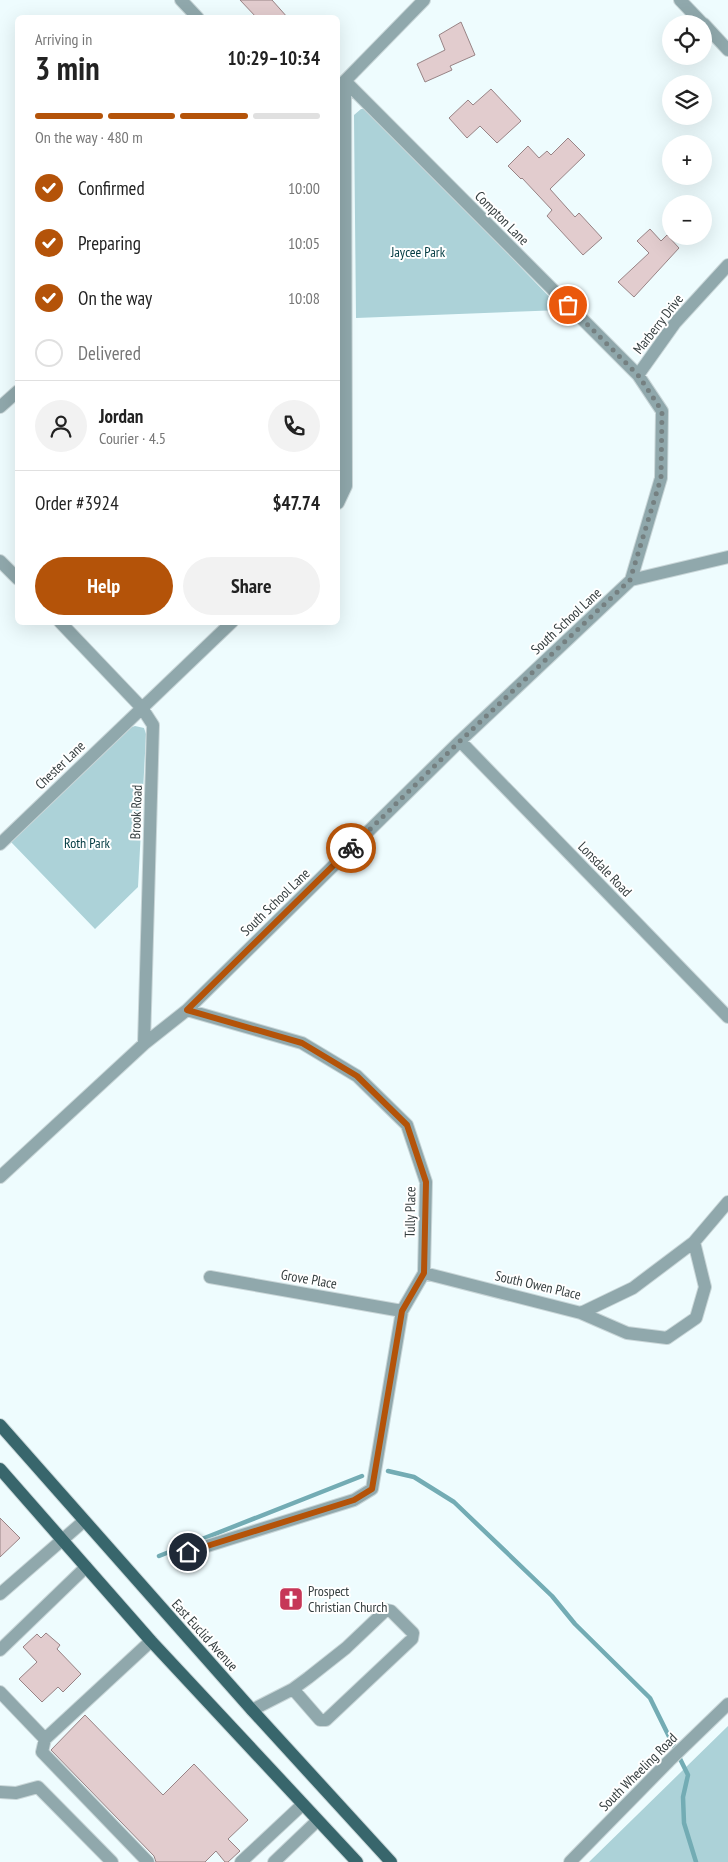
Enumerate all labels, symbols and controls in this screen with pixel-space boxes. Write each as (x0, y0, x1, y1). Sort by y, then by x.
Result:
map controls (662, 15, 712, 245)
button: locate (662, 15, 712, 65)
text: Arriving in (35, 29, 92, 49)
text: 10:29–10:34 (227, 46, 320, 70)
text: 3 min (35, 47, 100, 89)
button: layers (662, 75, 712, 125)
text: On the way · 480 m (35, 127, 143, 147)
button: + (662, 135, 712, 185)
icon: check (35, 174, 63, 202)
text: Confirmed (78, 176, 145, 200)
text: 10:00 (288, 178, 320, 198)
street label: Compton Lane (471, 187, 533, 249)
button: − (662, 195, 712, 245)
icon: check (35, 229, 63, 257)
text: Preparing (78, 231, 141, 255)
text: 10:05 (288, 233, 320, 253)
park label: Jaycee Park (390, 243, 446, 261)
icon: check (35, 284, 63, 312)
pin (547, 284, 589, 326)
text: On the way (78, 286, 152, 310)
text: 10:08 (288, 288, 320, 308)
street label: Marberry Drive (629, 290, 687, 358)
icon: bag (554, 291, 582, 319)
text: Delivered (78, 341, 141, 365)
button: person (35, 400, 87, 452)
button: phone (268, 400, 320, 452)
text: Jordan (99, 404, 143, 428)
text: Courier · 4.5 (99, 428, 166, 448)
text: Order #3924 (35, 491, 119, 515)
text: $47.74 (272, 491, 320, 515)
button: Help (35, 557, 173, 615)
button: Share (183, 557, 320, 615)
street label: South School Lane (527, 584, 605, 658)
street label: Chester Lane (31, 737, 89, 793)
street label: Brook Road (126, 784, 146, 840)
courier (326, 823, 376, 873)
park label: Roth Park (64, 834, 111, 852)
icon: bike (337, 834, 365, 862)
street label: Lonsdale Road (574, 838, 636, 900)
street label: South School Lane (236, 864, 314, 940)
street label: Tully Place (401, 1186, 419, 1238)
street label: Grove Place (280, 1265, 339, 1293)
street label: South Owen Place (493, 1266, 583, 1304)
pin (167, 1531, 209, 1573)
icon: home (174, 1538, 202, 1566)
place label: Prospect Christian Church (308, 1582, 387, 1616)
church icon: Prospect Christian Church (278, 1586, 304, 1612)
street label: East Euclid Avenue (168, 1595, 242, 1675)
street label: South Wheeling Road (595, 1729, 681, 1815)

